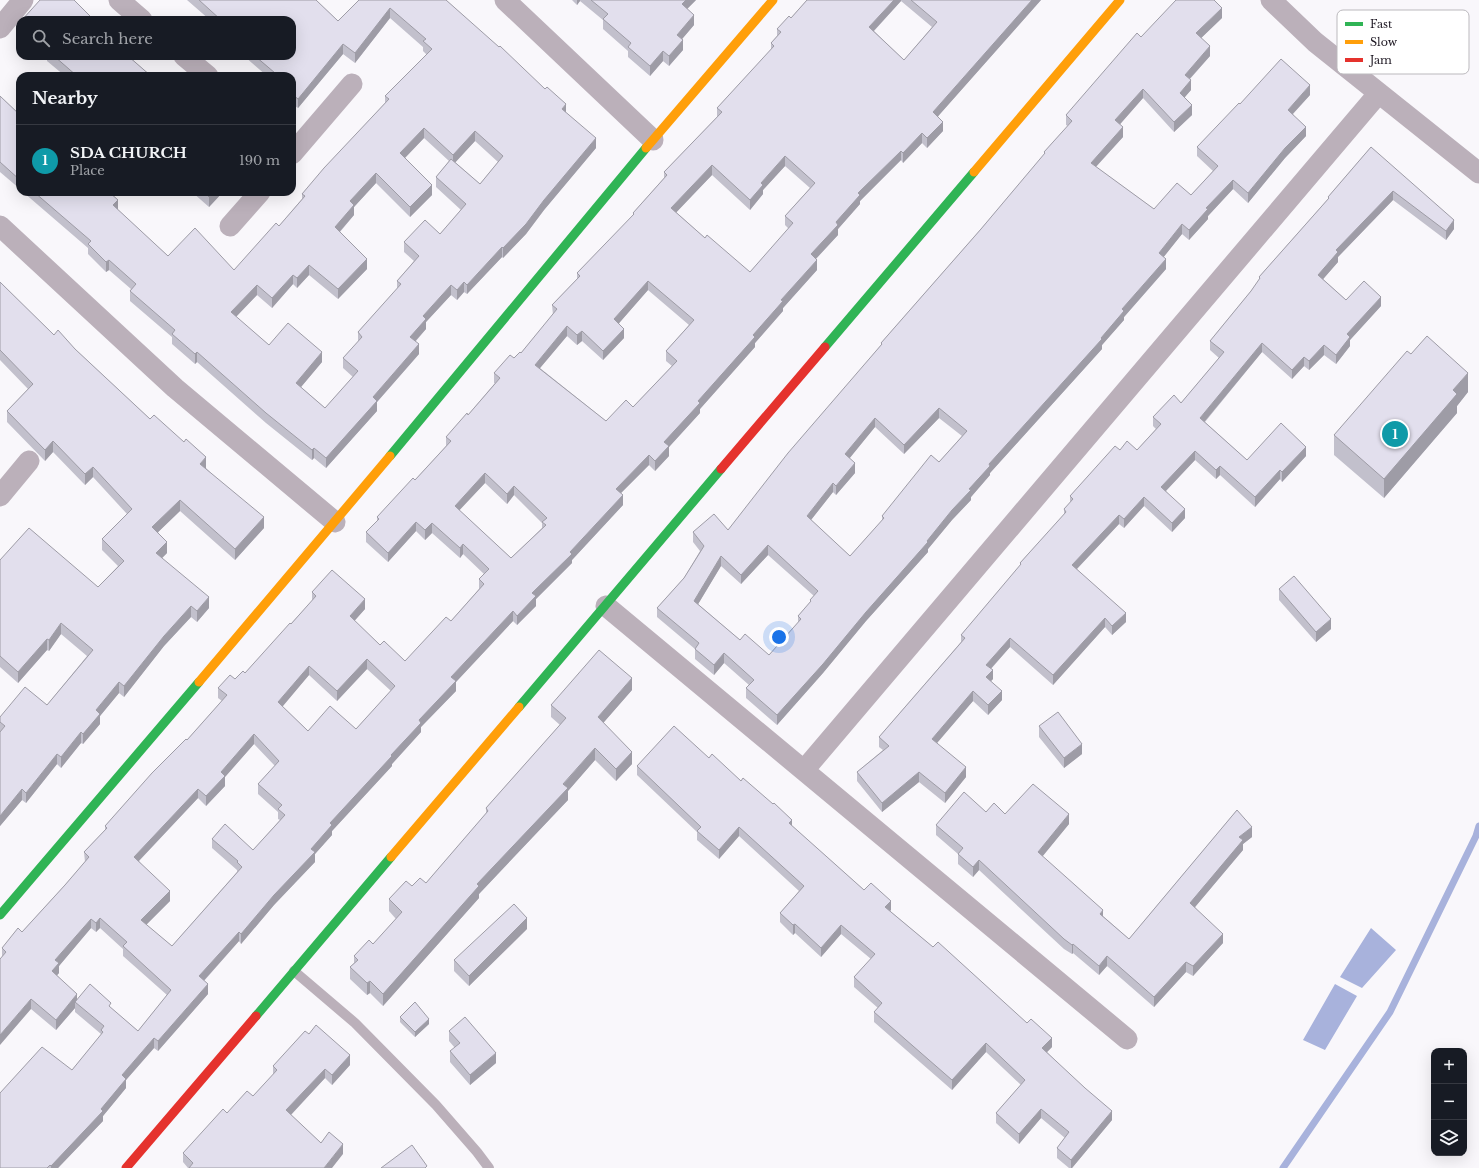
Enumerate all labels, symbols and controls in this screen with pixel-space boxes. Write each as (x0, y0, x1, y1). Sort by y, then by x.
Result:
legend (1337, 10, 1469, 74)
search box (16, 16, 296, 60)
text: Fast (1370, 17, 1393, 31)
icon: search (30, 27, 52, 49)
text: Search here (62, 29, 153, 48)
text: Slow (1370, 35, 1398, 49)
text: Jam (1368, 53, 1392, 67)
text: Nearby (32, 88, 98, 109)
text: SDA CHURCH (70, 143, 187, 162)
text: 1 (42, 152, 48, 169)
text: 190 m (239, 152, 280, 169)
text: Place (70, 162, 105, 179)
pin: 1 (1382, 419, 1408, 449)
your location (769, 627, 789, 647)
map controls (1431, 1048, 1467, 1156)
button: + (1431, 1048, 1467, 1084)
button: − (1431, 1084, 1467, 1120)
button: layers (1431, 1120, 1467, 1156)

